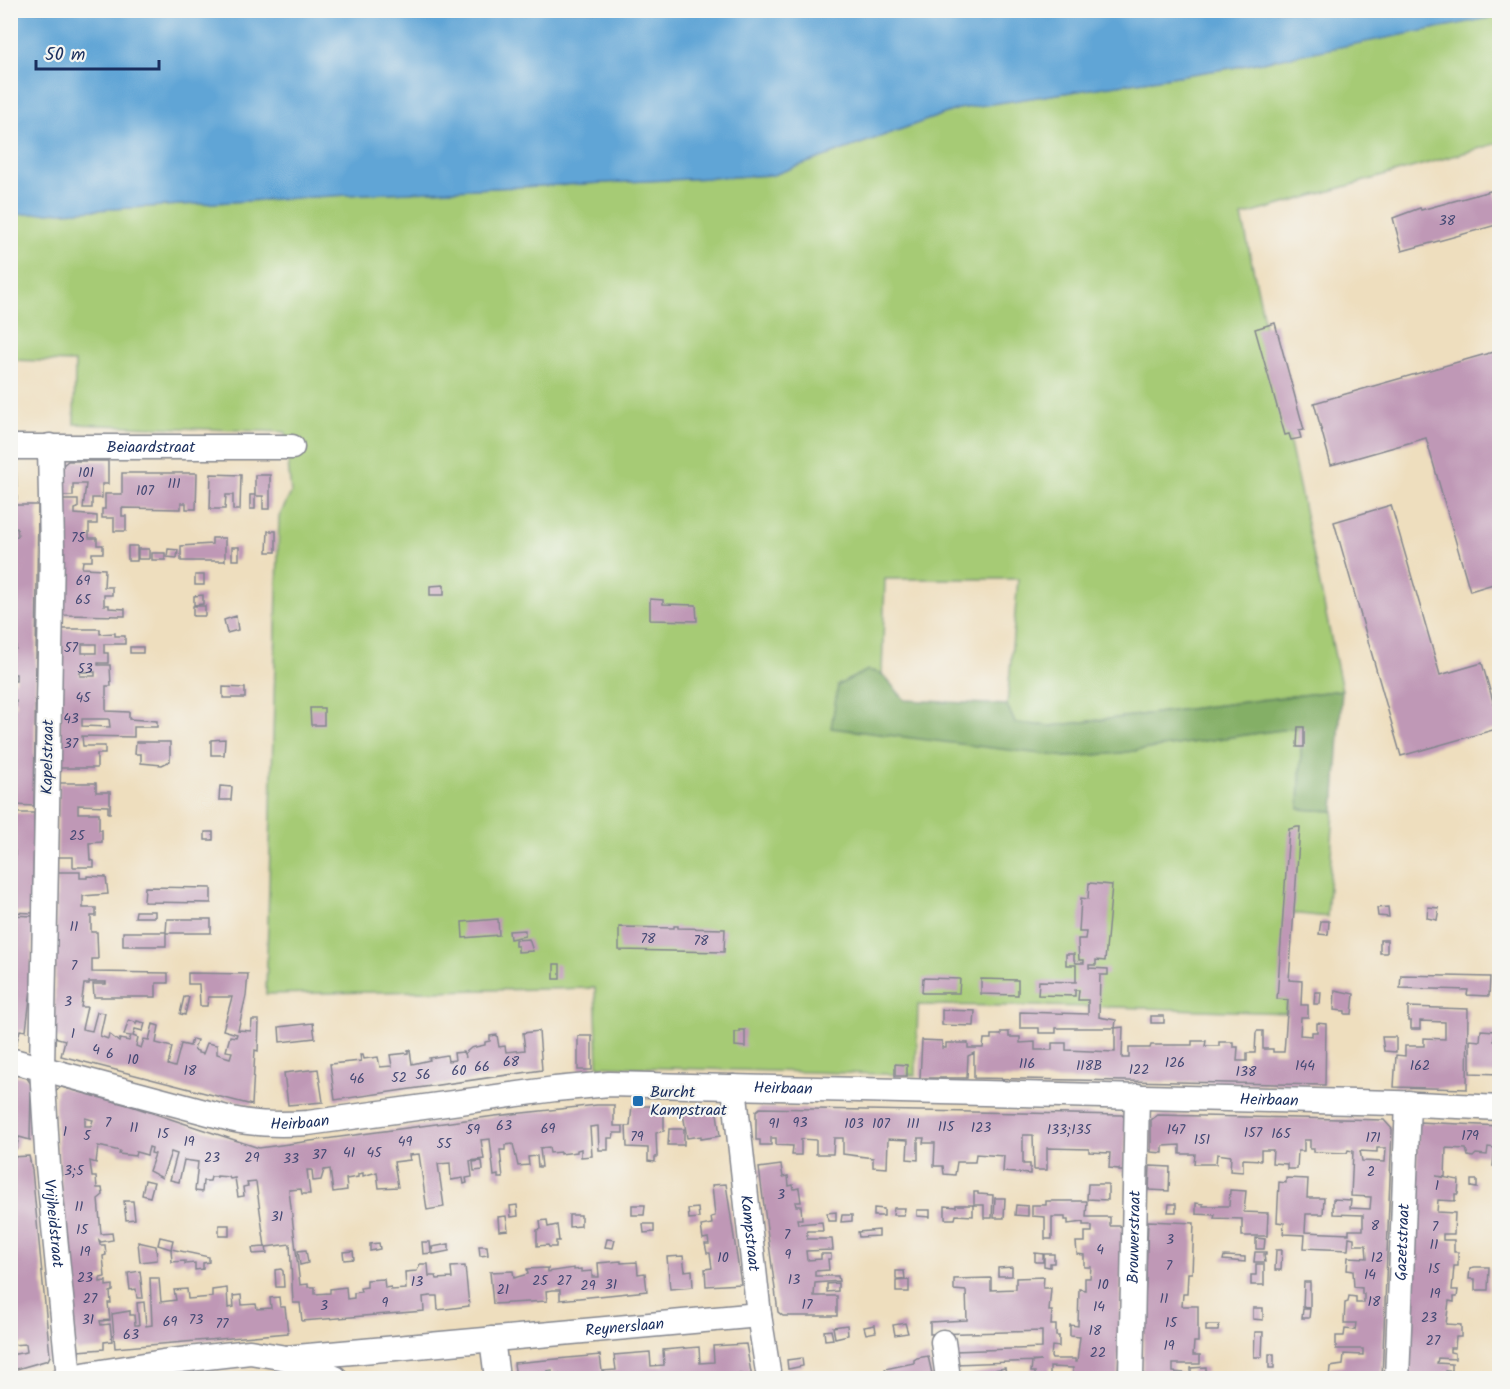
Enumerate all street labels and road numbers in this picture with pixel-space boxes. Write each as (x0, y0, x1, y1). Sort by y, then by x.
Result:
street label: Beiaardstraat (106, 435, 196, 460)
street label: Kapelstraat (35, 718, 61, 795)
street label: Heirbaan (753, 1075, 813, 1101)
street label: Heirbaan (1239, 1087, 1299, 1113)
street label: Heirbaan (270, 1108, 331, 1137)
street label: Vrijheidstraat (37, 1178, 71, 1270)
street label: Brouwerstraat (1121, 1189, 1148, 1284)
street label: Kampstraat (733, 1194, 767, 1274)
street label: Gazetstraat (1388, 1202, 1417, 1281)
street label: Reynerslaan (584, 1311, 665, 1343)

